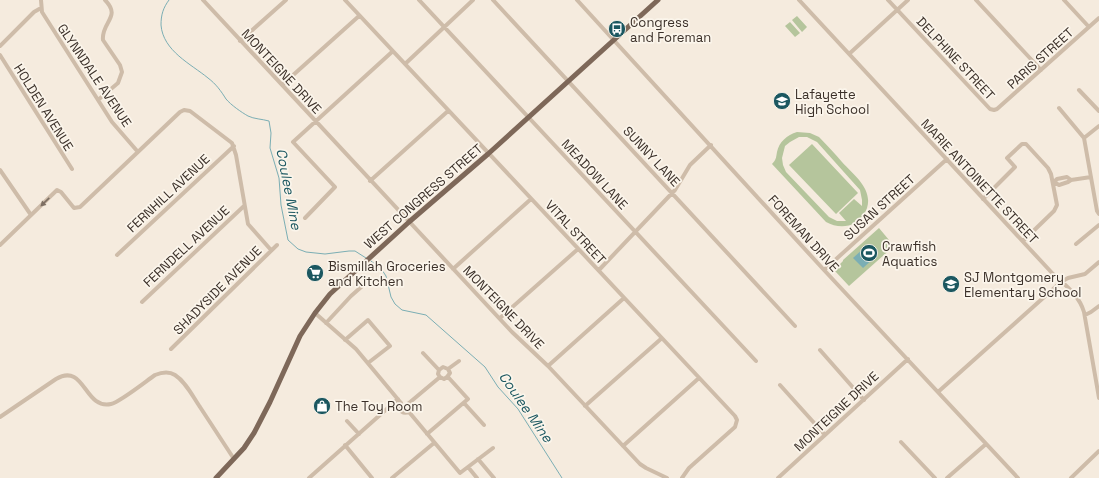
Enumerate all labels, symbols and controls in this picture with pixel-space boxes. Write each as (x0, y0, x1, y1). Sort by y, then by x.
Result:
street label: DELPHINE STREET (913, 13, 999, 104)
place label: Congress and Foreman (630, 14, 711, 46)
bus stop icon: Congress and Foreman (607, 19, 627, 39)
street label: GLYNNDALE AVENUE (54, 20, 135, 130)
street label: PARIS STREET (1004, 24, 1077, 93)
street label: MONTEIGNE DRIVE (238, 25, 325, 117)
street label: HOLDEN AVENUE (10, 61, 77, 154)
place label: Lafayette High School (795, 86, 869, 118)
school or university icon: Lafayette High School (772, 91, 792, 111)
street label: MARIE ANTOINETTE STREET (917, 115, 1042, 248)
street label: SUNNY LANE (619, 123, 684, 190)
street label: MEADOW LANE (558, 136, 631, 213)
street label: WEST CONGRESS STREET (361, 140, 486, 253)
water label: Coulee Mine (272, 147, 306, 232)
street label: FERNHILL AVENUE (123, 151, 213, 236)
street label: SUSAN STREET (840, 171, 919, 244)
street label: FOREMAN DRIVE (765, 191, 843, 275)
one-way arrow (40, 197, 50, 207)
street label: VITAL STREET (541, 197, 610, 268)
street label: FERNDELL AVENUE (140, 202, 233, 291)
place label: Crawfish Aquatics (882, 238, 938, 270)
street label: SHADYSIDE AVENUE (169, 242, 265, 338)
sports icon: Crawfish Aquatics (859, 243, 879, 263)
place label: Bismillah Groceries and Kitchen (328, 258, 446, 290)
street label: MONTEIGNE DRIVE (459, 262, 548, 353)
supermarket icon: Bismillah Groceries and Kitchen (305, 263, 325, 283)
place label: SJ Montgomery Elementary School (964, 269, 1081, 301)
school or university icon: SJ Montgomery Elementary School (941, 274, 961, 294)
water label: Coulee Mine (495, 368, 557, 446)
street label: MONTEIGNE DRIVE (790, 368, 882, 455)
shop icon: The Toy Room (312, 396, 332, 416)
place label: The Toy Room (335, 398, 422, 415)

